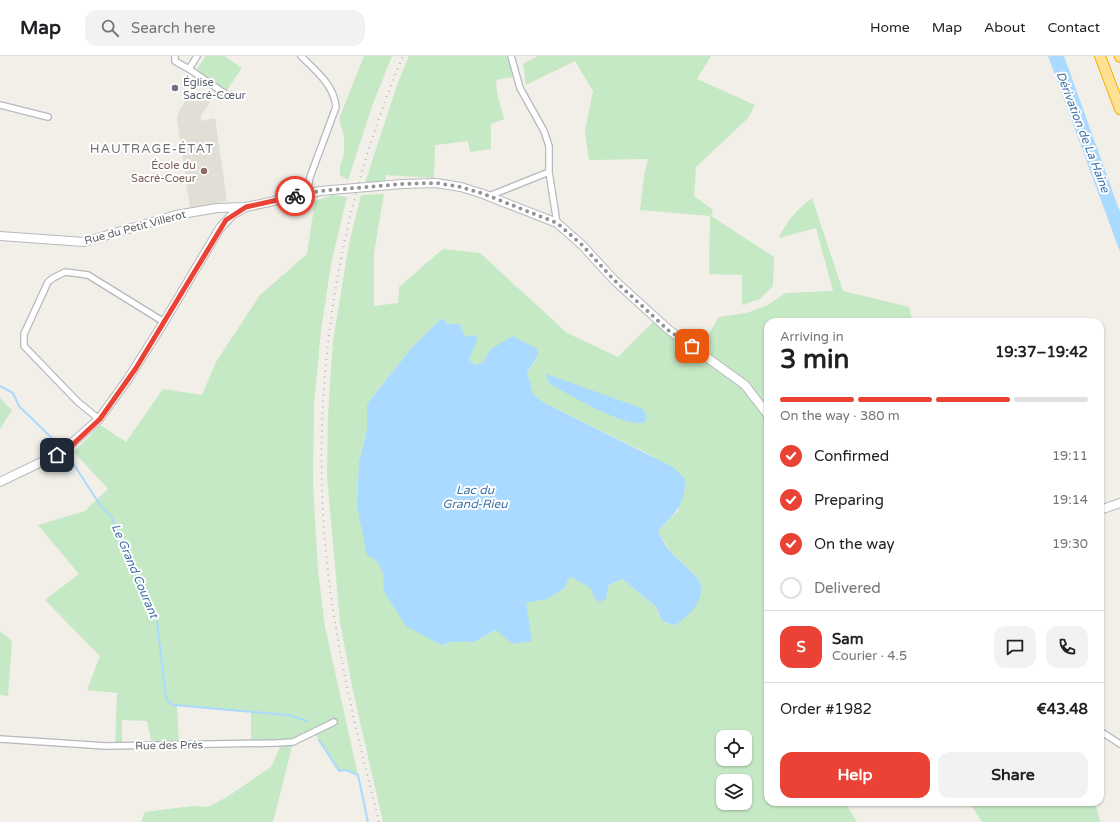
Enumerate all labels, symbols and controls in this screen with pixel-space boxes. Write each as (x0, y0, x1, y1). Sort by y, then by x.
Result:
search box (85, 10, 365, 46)
text: Map (20, 17, 61, 39)
icon: search (99, 17, 121, 39)
text: Search here (131, 19, 215, 37)
text: Home (870, 19, 910, 36)
text: Map (932, 19, 962, 36)
text: About (984, 19, 1026, 36)
text: Contact (1048, 19, 1100, 36)
water label: Dérivation de La Haine (1053, 70, 1113, 196)
place label: Église Sacré-Cœur (183, 75, 247, 102)
marker: Église Sacré-Cœur (170, 83, 180, 93)
district label: HAUTRAGE-ÉTAT (90, 141, 214, 157)
place label: École du Sacré-Coeur (131, 158, 197, 185)
marker: École du Sacré-Coeur (199, 166, 209, 176)
courier (275, 176, 315, 216)
icon: bike (284, 185, 306, 207)
street label: Rue du Petit Villerot (83, 208, 187, 247)
pin (675, 329, 709, 363)
text: Arriving in (780, 329, 844, 345)
icon: bag (681, 335, 703, 357)
text: 19:37–19:42 (995, 343, 1088, 361)
text: 3 min (780, 344, 849, 375)
text: On the way · 380 m (780, 408, 900, 424)
pin (40, 438, 74, 472)
icon: home (46, 444, 68, 466)
icon: check (780, 445, 802, 467)
text: Confirmed (814, 447, 889, 465)
text: 19:11 (1052, 448, 1088, 464)
water label: Lac du Grand-Rieu (442, 483, 508, 511)
icon: check (780, 489, 802, 511)
text: Preparing (814, 491, 884, 509)
text: 19:14 (1052, 492, 1088, 508)
water label: Le Grand Courant (109, 522, 162, 622)
icon: check (780, 533, 802, 555)
text: On the way (814, 535, 894, 553)
text: 19:30 (1052, 536, 1088, 552)
text: Delivered (814, 579, 881, 597)
button: chat (994, 626, 1036, 668)
button: phone (1046, 626, 1088, 668)
text: Sam (832, 630, 863, 648)
text: S (796, 638, 806, 656)
text: Courier · 4.5 (832, 648, 907, 664)
text: Order #1982 (780, 700, 872, 718)
text: €43.48 (1036, 700, 1088, 718)
map controls (716, 730, 752, 810)
button: locate (716, 730, 752, 766)
street label: Rue des Prés (135, 738, 203, 753)
button: Help (780, 752, 930, 798)
button: Share (938, 752, 1088, 798)
button: layers (716, 774, 752, 810)

